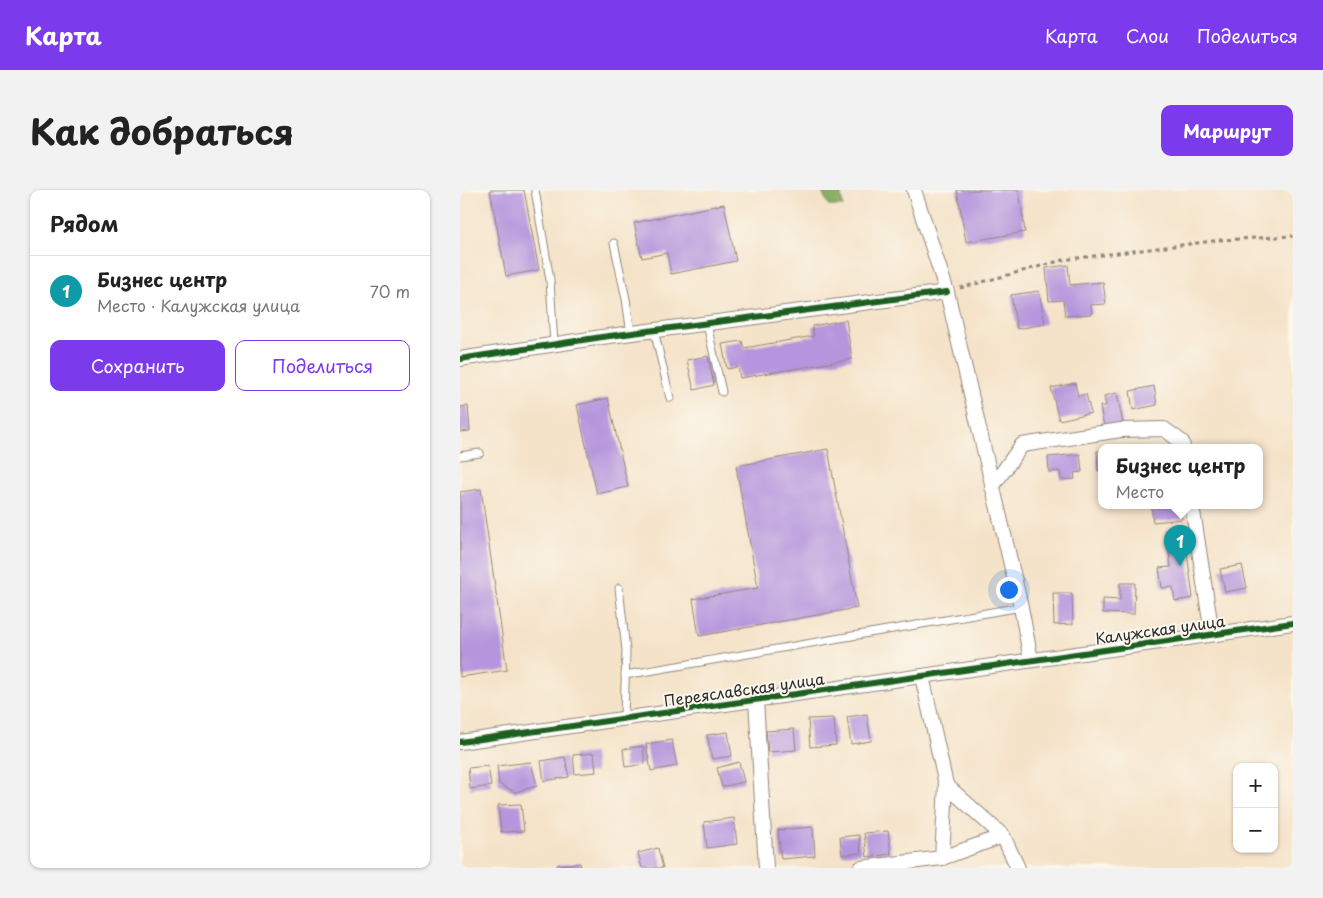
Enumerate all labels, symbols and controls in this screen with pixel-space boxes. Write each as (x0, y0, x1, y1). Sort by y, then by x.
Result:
text: Карта (25, 17, 102, 53)
text: Карта (1045, 22, 1098, 49)
text: Слои (1126, 22, 1169, 49)
text: Поделиться (1197, 22, 1298, 49)
text: Как добраться (30, 104, 294, 157)
button: Маршрут (1161, 105, 1293, 156)
text: Рядом (50, 207, 118, 239)
text: Бизнес центр (97, 265, 227, 293)
text: 1 (62, 279, 70, 303)
text: 70 m (370, 279, 410, 303)
text: Место · Калужская улица (97, 293, 300, 317)
button: Сохранить (50, 340, 225, 391)
button: Поделиться (235, 340, 410, 391)
popup (1098, 444, 1263, 509)
text: Бизнес центр (1115, 451, 1246, 479)
text: Место (1115, 479, 1164, 503)
pin: 1 (1164, 525, 1196, 566)
your location (996, 577, 1022, 603)
street label: Калужская улица (1093, 608, 1227, 650)
street label: Переяславская улица (662, 666, 826, 712)
map controls (1233, 763, 1278, 853)
button: + (1233, 763, 1278, 808)
button: − (1233, 808, 1278, 853)

